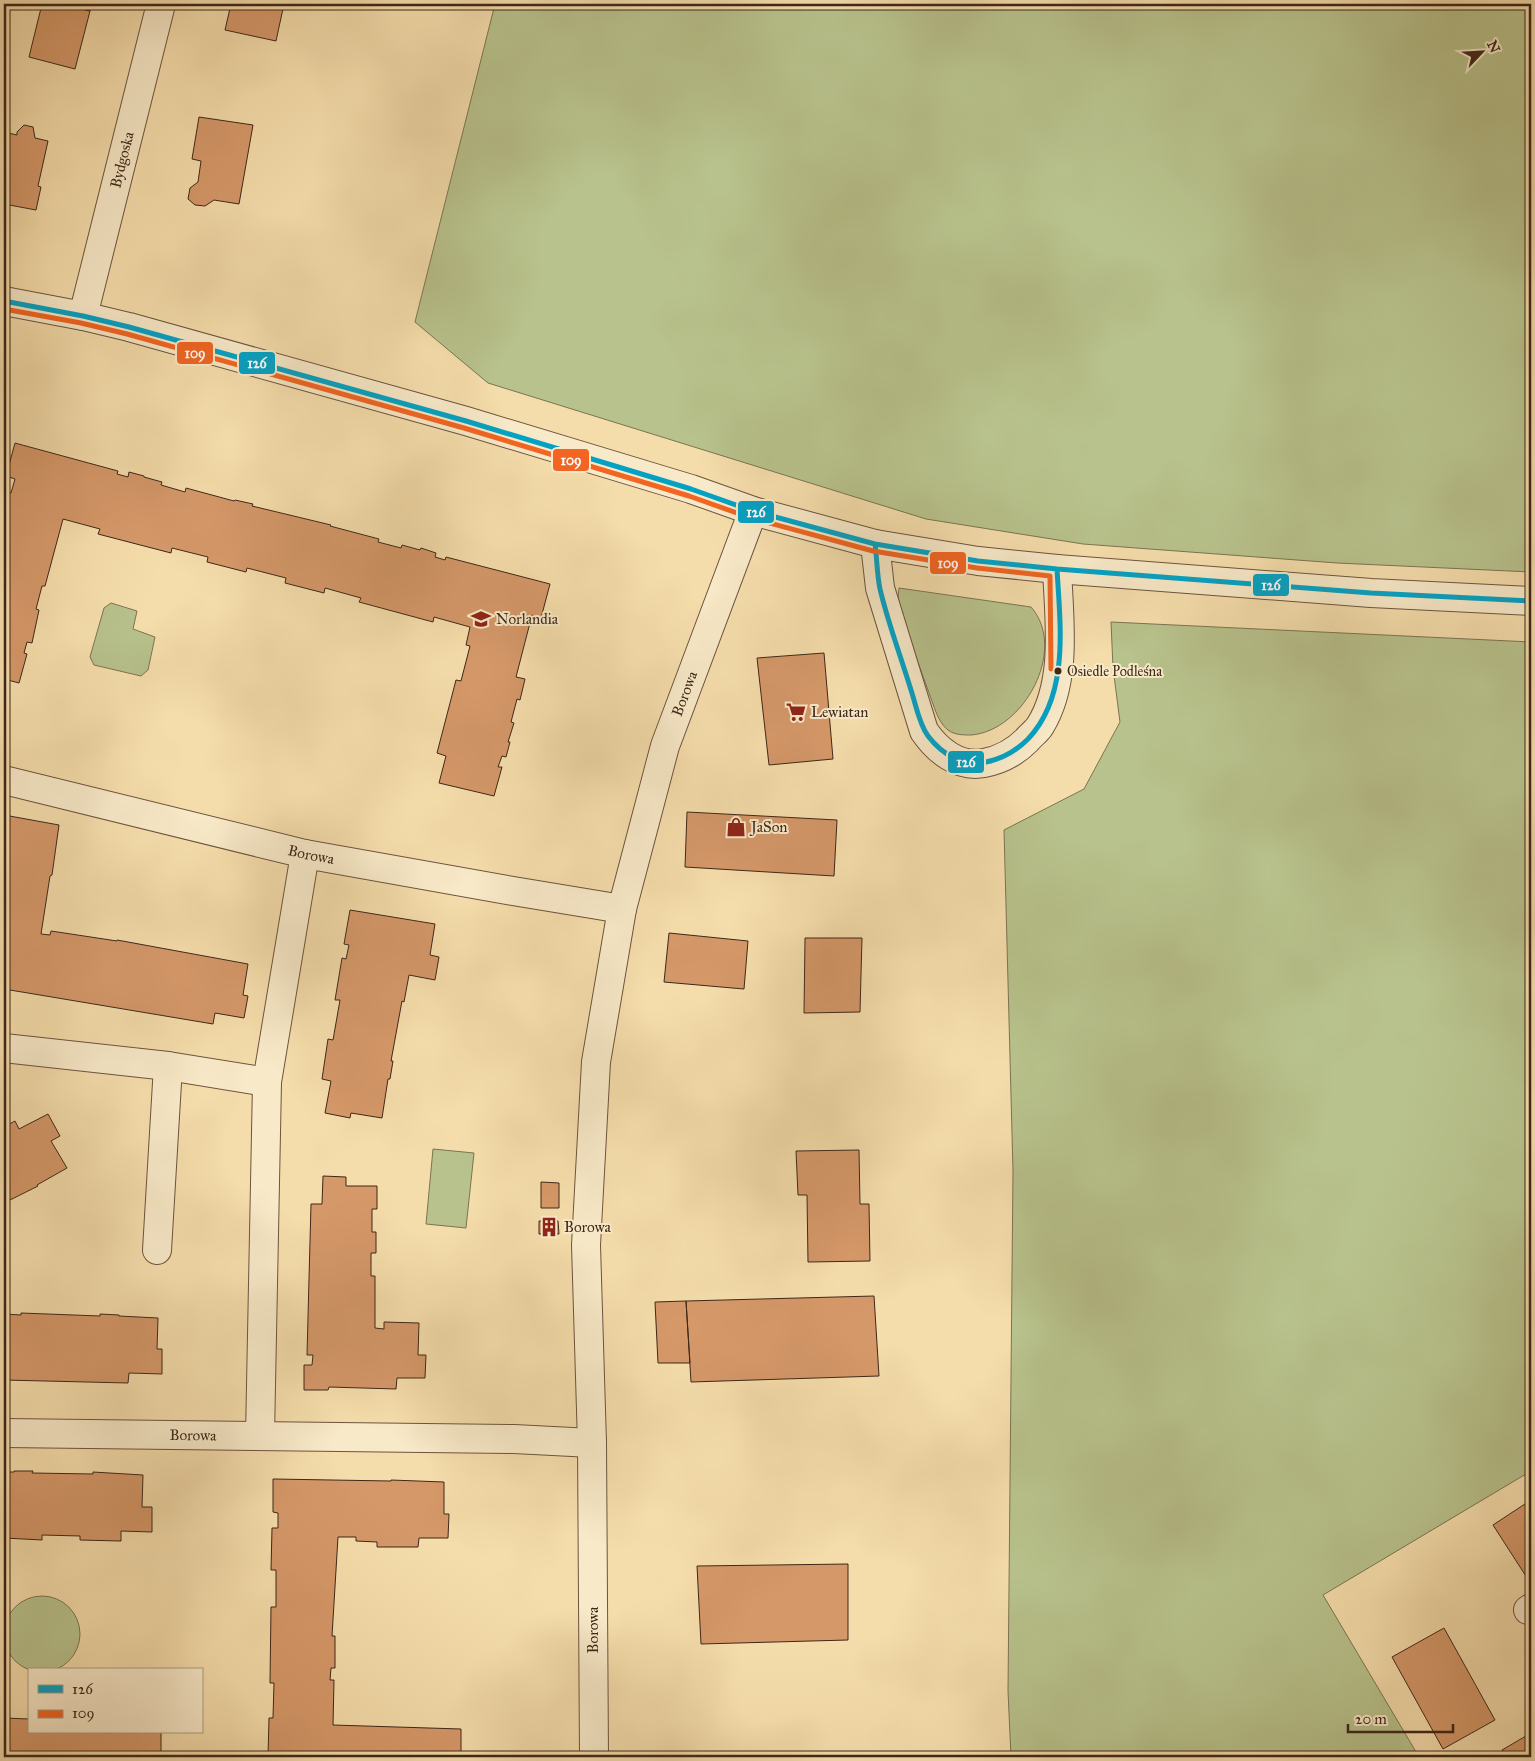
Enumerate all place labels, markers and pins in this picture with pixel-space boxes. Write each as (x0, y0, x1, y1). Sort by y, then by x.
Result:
school or university icon: Norlandia (470, 608, 492, 630)
place label: Norlandia (496, 610, 559, 628)
place label: Osiedle Podleśna (1067, 663, 1162, 680)
marker: Osiedle Podleśna (1053, 666, 1063, 676)
supermarket icon: Lewiatan (785, 701, 807, 723)
place label: Lewiatan (811, 703, 868, 721)
shop icon: JaSon (725, 816, 747, 838)
place label: JaSon (749, 818, 787, 837)
building icon: Borowa (538, 1216, 560, 1238)
place label: Borowa (564, 1218, 611, 1236)

